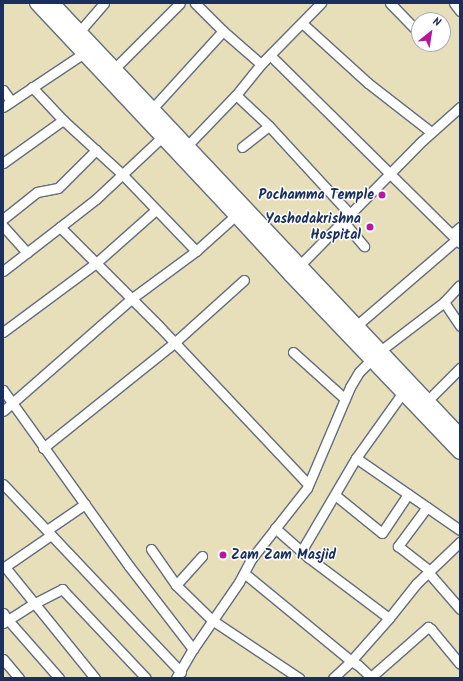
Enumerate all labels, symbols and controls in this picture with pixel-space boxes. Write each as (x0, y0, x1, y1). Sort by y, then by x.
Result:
north arrow (411, 12, 451, 52)
text: N (429, 13, 444, 32)
place label: Pochamma Temple (259, 187, 374, 203)
marker: Pochamma Temple (377, 190, 387, 200)
place label: Yashodakrishna Hospital (266, 211, 361, 244)
marker: Yashodakrishna Hospital (364, 221, 376, 233)
place label: Zam Zam Masjid (231, 547, 336, 563)
marker: Zam Zam Masjid (218, 550, 228, 560)

